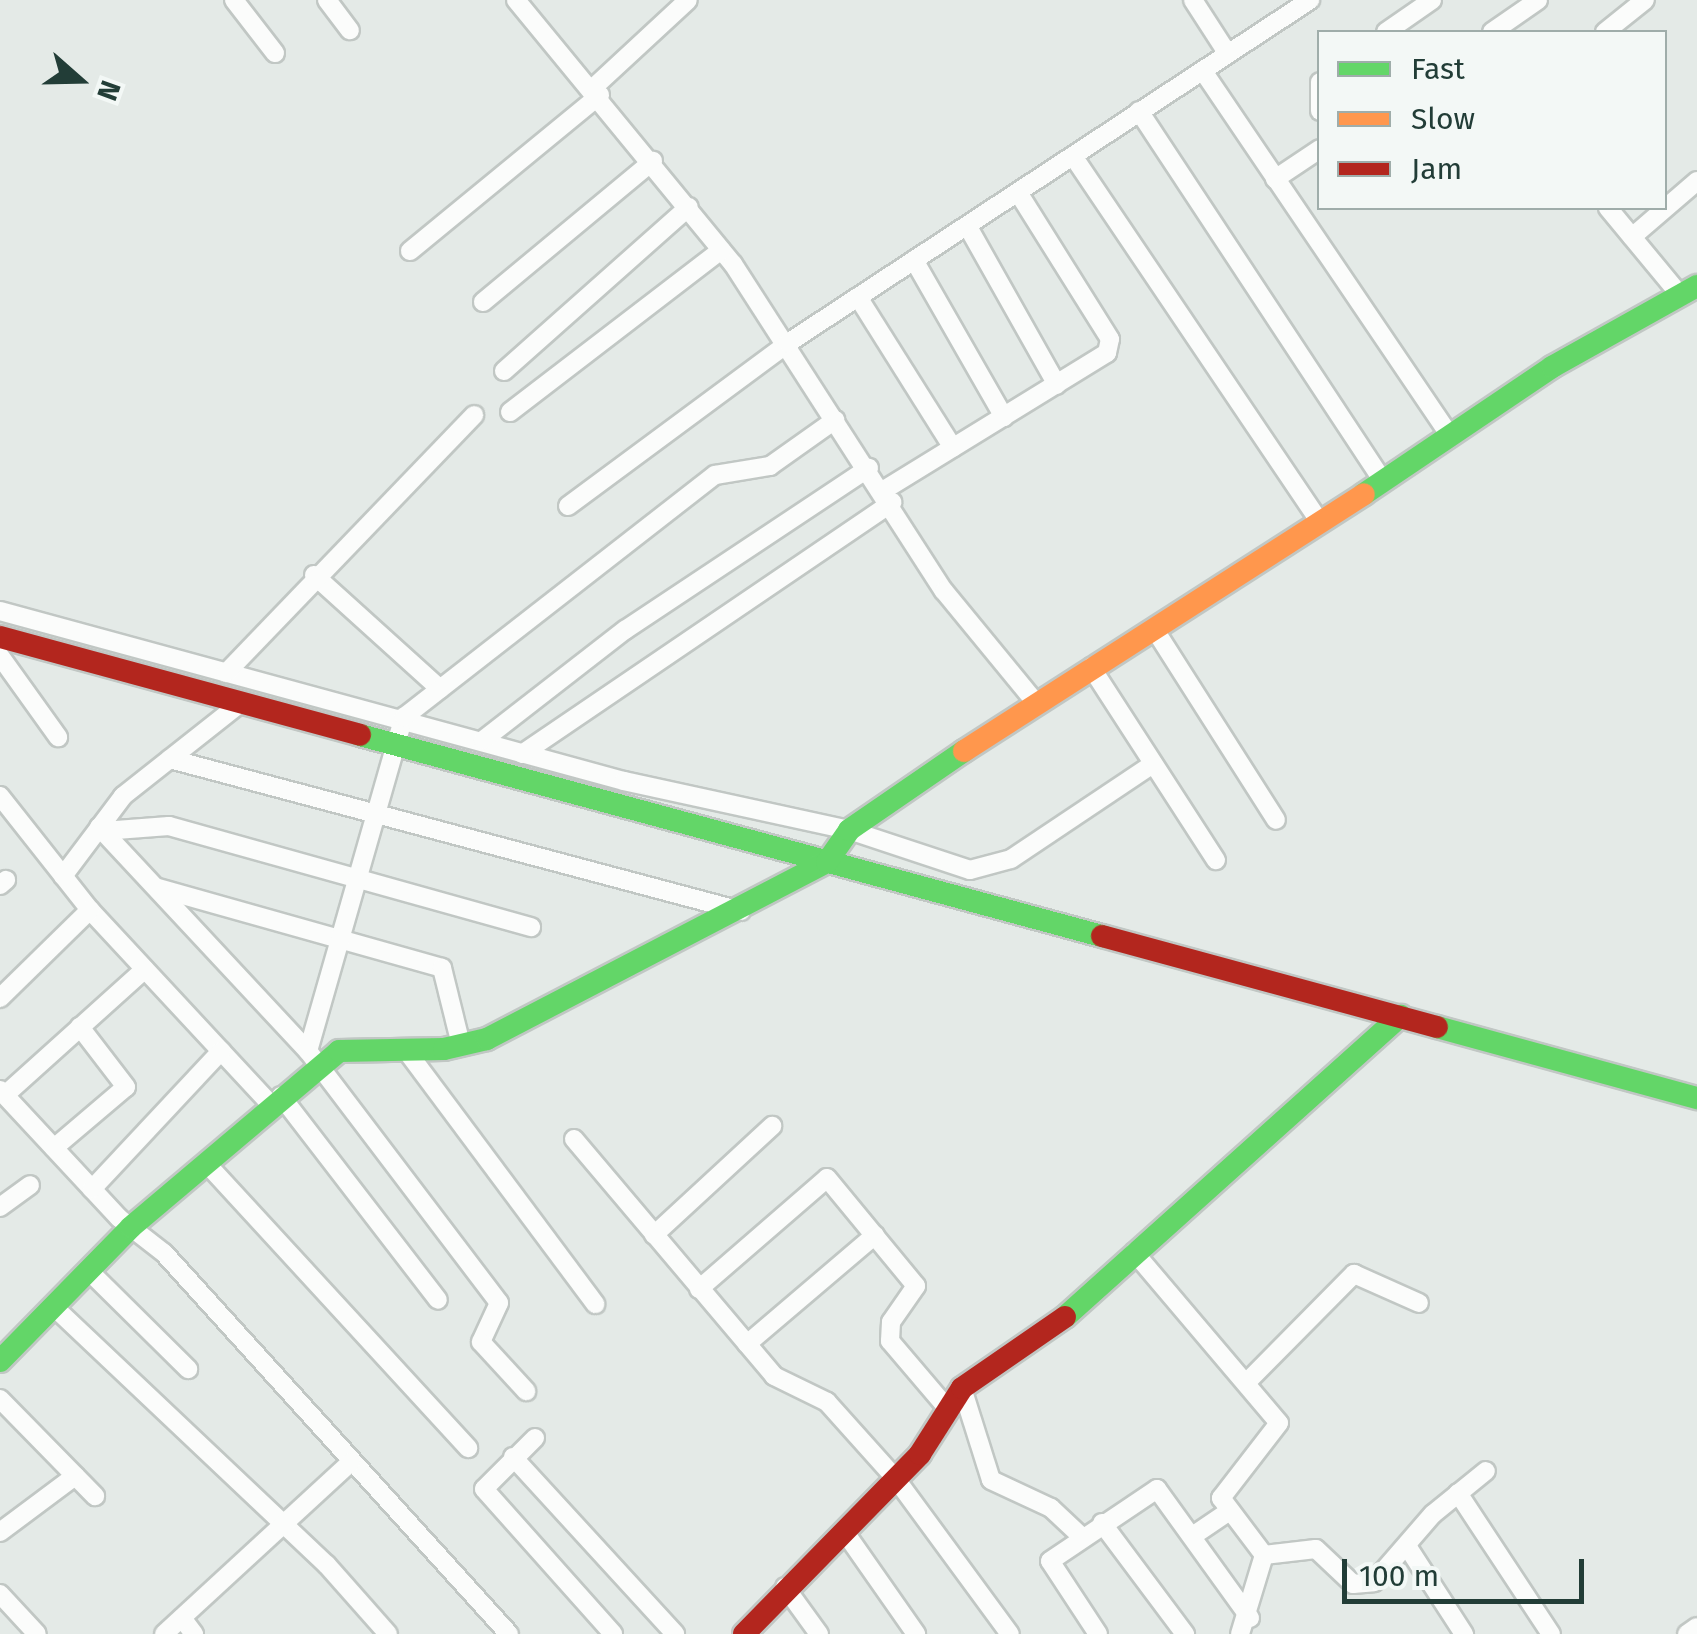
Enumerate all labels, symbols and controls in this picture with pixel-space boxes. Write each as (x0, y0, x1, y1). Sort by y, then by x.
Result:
north arrow (30, 30, 130, 130)
legend (1317, 30, 1667, 210)
text: Fast (1411, 51, 1465, 87)
text: N (90, 76, 127, 105)
text: Slow (1411, 101, 1475, 137)
text: Jam (1411, 151, 1462, 187)
scale bar (1347, 1539, 1590, 1601)
text: 100 m (1359, 1558, 1439, 1594)

